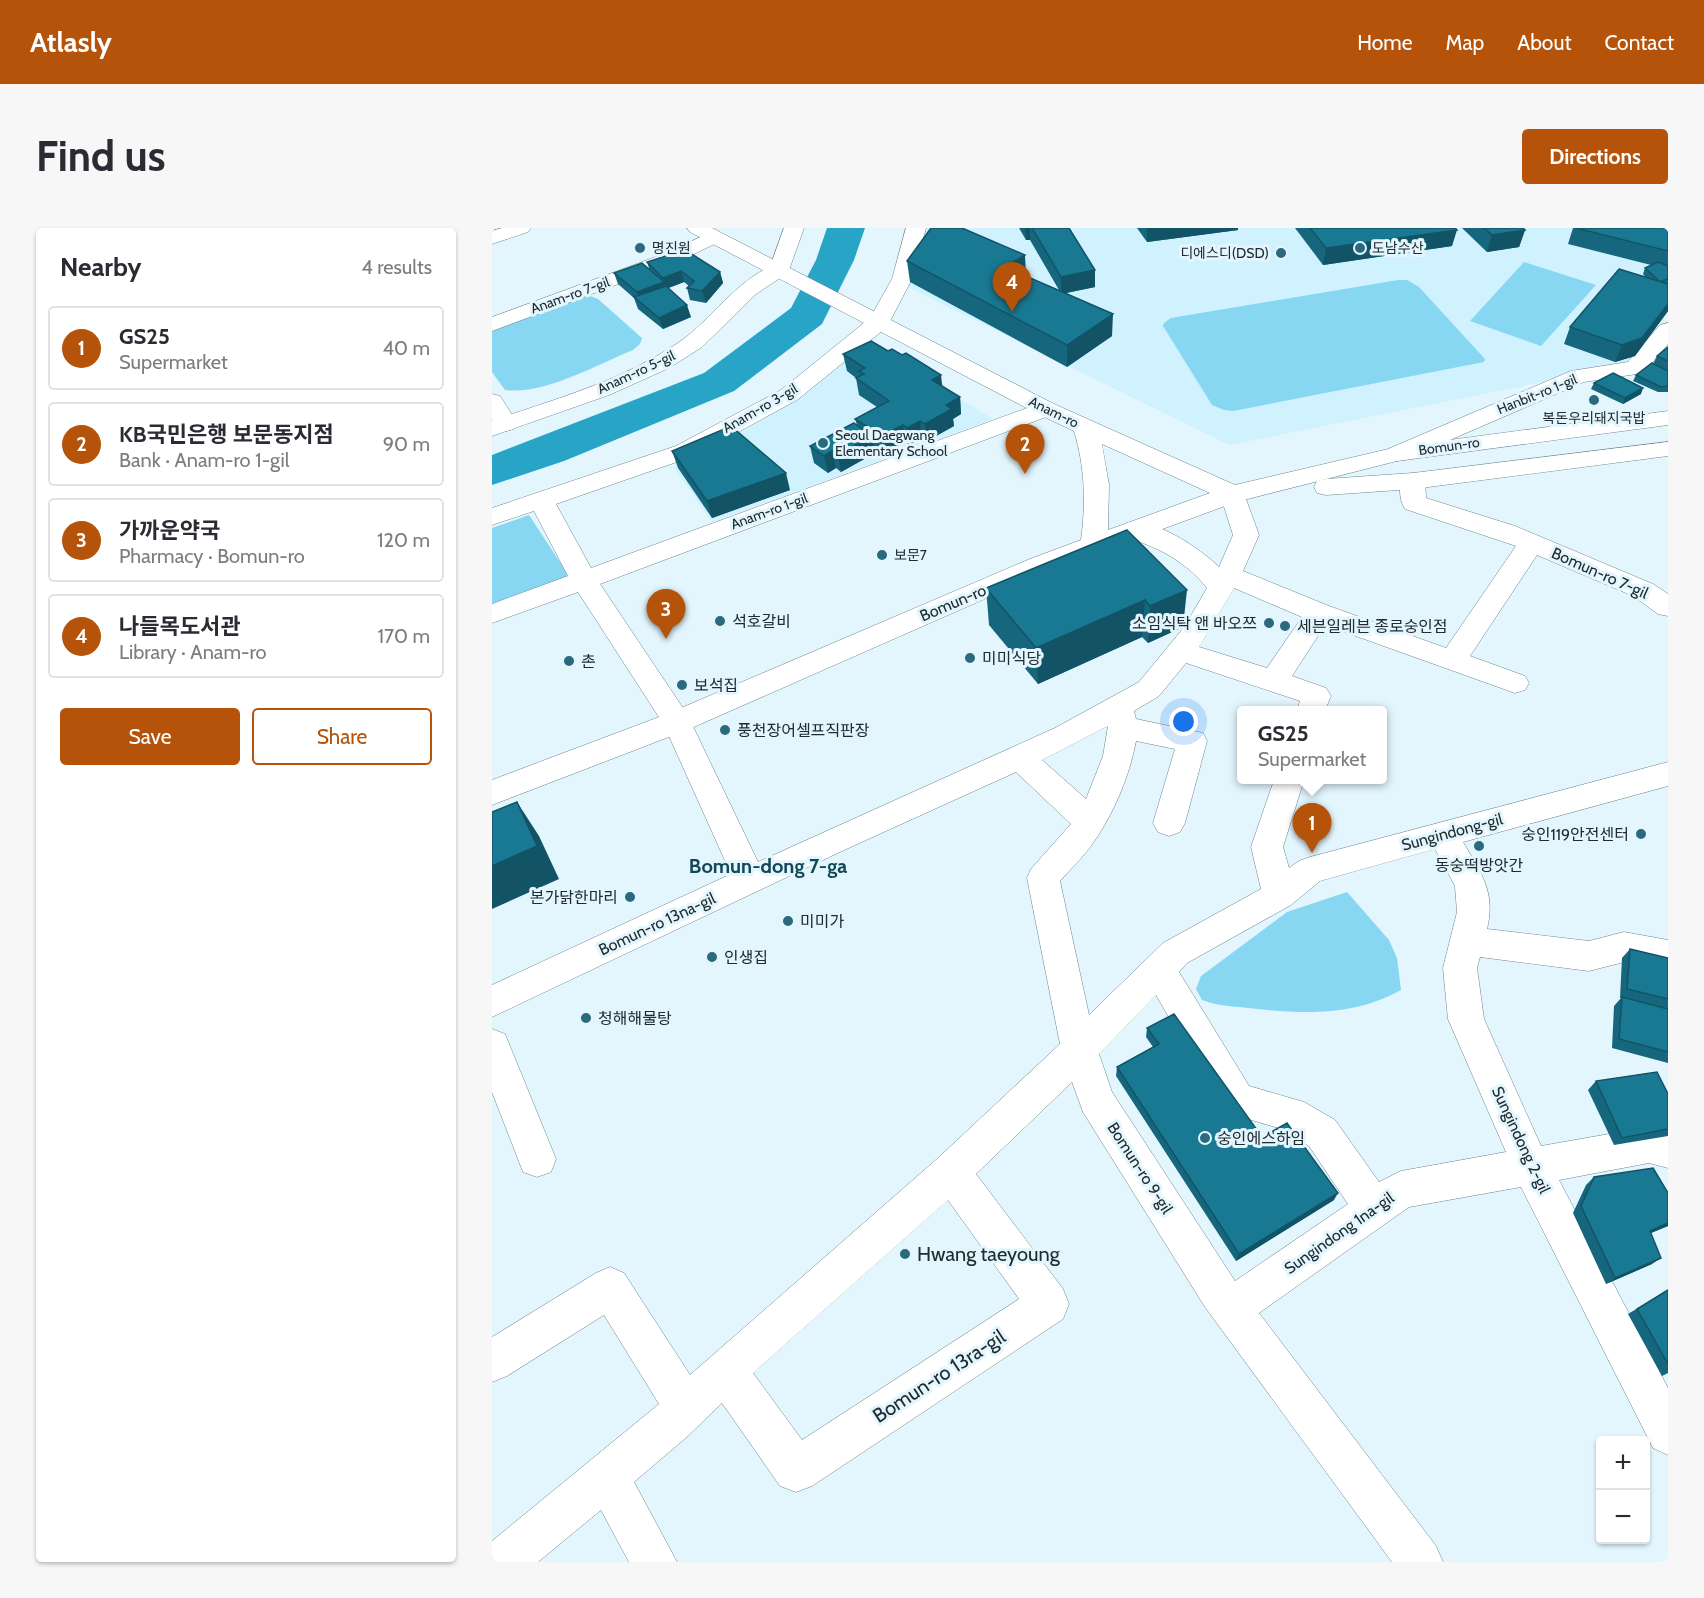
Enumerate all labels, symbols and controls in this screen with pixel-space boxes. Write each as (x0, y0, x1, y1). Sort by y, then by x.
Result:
text: Atlasly (30, 25, 112, 59)
text: Home (1357, 30, 1413, 55)
text: Map (1446, 30, 1484, 55)
text: About (1517, 30, 1571, 55)
text: Contact (1604, 30, 1674, 55)
button: Directions (1522, 129, 1668, 184)
text: Find us (36, 130, 165, 182)
place label: 명진원 (652, 239, 691, 257)
place label: 도남수산 (1372, 239, 1424, 257)
marker: 명진원 (633, 241, 647, 255)
marker: 도남수산 (1353, 241, 1367, 255)
place label: 디에스디(DSD) (1180, 244, 1269, 262)
marker: 디에스디(DSD) (1274, 246, 1288, 260)
text: Nearby (60, 251, 141, 283)
text: 4 results (361, 255, 432, 279)
pin: 4 (992, 262, 1032, 312)
street label: Anam-ro 7-gil (528, 272, 613, 318)
text: GS25 (119, 323, 170, 350)
text: 1 (78, 336, 85, 360)
text: 40 m (382, 336, 430, 360)
street label: Anam-ro 5-gil (594, 346, 678, 398)
text: Supermarket (119, 350, 228, 374)
street label: Hanbit-ro 1-gil (1494, 370, 1580, 418)
street label: Anam-ro 3-gil (719, 379, 801, 437)
street label: Anam-ro (1026, 392, 1082, 432)
marker: 복돈우리돼지국밥 (1587, 393, 1601, 407)
place label: 복돈우리돼지국밥 (1542, 409, 1646, 427)
text: KB국민은행 보문동지점 (119, 421, 334, 448)
pin: 2 (1006, 424, 1044, 474)
place label: Seoul Daegwang Elementary School (835, 426, 948, 460)
text: 2 (76, 432, 87, 456)
text: 90 m (383, 432, 430, 456)
street label: Bomun-ro (1417, 433, 1481, 459)
marker: Seoul Daegwang Elementary School (816, 436, 830, 450)
text: Bank · Anam-ro 1-gil (119, 448, 289, 472)
street label: Anam-ro 1-gil (728, 489, 811, 533)
text: 가까운약국 (119, 517, 220, 544)
text: 3 (76, 528, 87, 552)
text: 120 m (377, 528, 430, 552)
street label: Bomun-ro 7-gil (1549, 543, 1651, 603)
text: Pharmacy · Bomun-ro (119, 544, 305, 568)
place label: 보문7 (894, 546, 927, 564)
marker: 보문7 (875, 548, 889, 562)
street label: Bomun-ro (917, 580, 989, 625)
pin: 3 (646, 590, 686, 639)
place label: 석호갈비 (732, 612, 791, 631)
text: 나들목도서관 (119, 613, 240, 640)
marker: 석호갈비 (713, 614, 727, 628)
place label: 소임식탁 앤 바오쯔 (1132, 614, 1257, 633)
marker: 소임식탁 앤 바오쯔 (1262, 616, 1276, 630)
place label: 세븐일레븐 종로숭인점 (1297, 617, 1448, 636)
marker: 세븐일레븐 종로숭인점 (1278, 619, 1292, 633)
text: 4 (75, 624, 88, 648)
text: 170 m (378, 624, 430, 648)
text: Library · Anam-ro (119, 640, 267, 664)
place label: 미미식당 (982, 649, 1041, 668)
marker: 미미식당 (963, 651, 977, 665)
place label: 촌 (581, 652, 596, 671)
marker: 촌 (562, 654, 576, 668)
place label: 보석집 (694, 676, 738, 695)
marker: 보석집 (675, 678, 689, 692)
popup (1237, 706, 1387, 784)
your location (1169, 707, 1198, 736)
button: Save (60, 708, 240, 765)
button: Share (252, 708, 432, 765)
text: GS25 (1258, 720, 1308, 747)
place label: 풍천장어셀프직판장 (737, 721, 870, 740)
marker: 풍천장어셀프직판장 (718, 723, 732, 737)
text: Supermarket (1258, 747, 1366, 771)
pin: 1 (1292, 804, 1332, 853)
street label: Sungindong-gil (1399, 809, 1505, 855)
place label: 숭인119안전센터 (1521, 825, 1629, 844)
marker: 숭인119안전센터 (1634, 827, 1648, 841)
marker: 동숭떡방앗간 (1472, 839, 1486, 853)
district label: Bomun-dong 7-ga (689, 854, 847, 878)
place label: 동숭떡방앗간 (1435, 856, 1523, 875)
place label: 본가닭한마리 (530, 888, 618, 907)
street label: Bomun-ro 13na-gil (596, 889, 719, 959)
marker: 본가닭한마리 (623, 890, 637, 904)
place label: 미미가 (800, 912, 844, 931)
marker: 미미가 (781, 914, 795, 928)
place label: 인생집 (724, 948, 768, 967)
marker: 인생집 (705, 950, 719, 964)
place label: 청해해물탕 (598, 1009, 672, 1028)
marker: 청해해물탕 (579, 1011, 593, 1025)
street label: Sungindong 2-gil (1488, 1084, 1554, 1197)
street label: Bomun-ro 9-gil (1103, 1119, 1177, 1217)
place label: 숭인에스하임 (1217, 1129, 1305, 1148)
marker: 숭인에스하임 (1198, 1131, 1212, 1145)
street label: Sungindong 1na-gil (1281, 1188, 1398, 1278)
place label: Hwang taeyoung (917, 1242, 1061, 1266)
marker: Hwang taeyoung (898, 1247, 912, 1261)
street label: Bomun-ro 13ra-gil (868, 1324, 1010, 1428)
map controls (1596, 1436, 1650, 1544)
button: + (1596, 1436, 1650, 1490)
button: − (1596, 1490, 1650, 1544)

